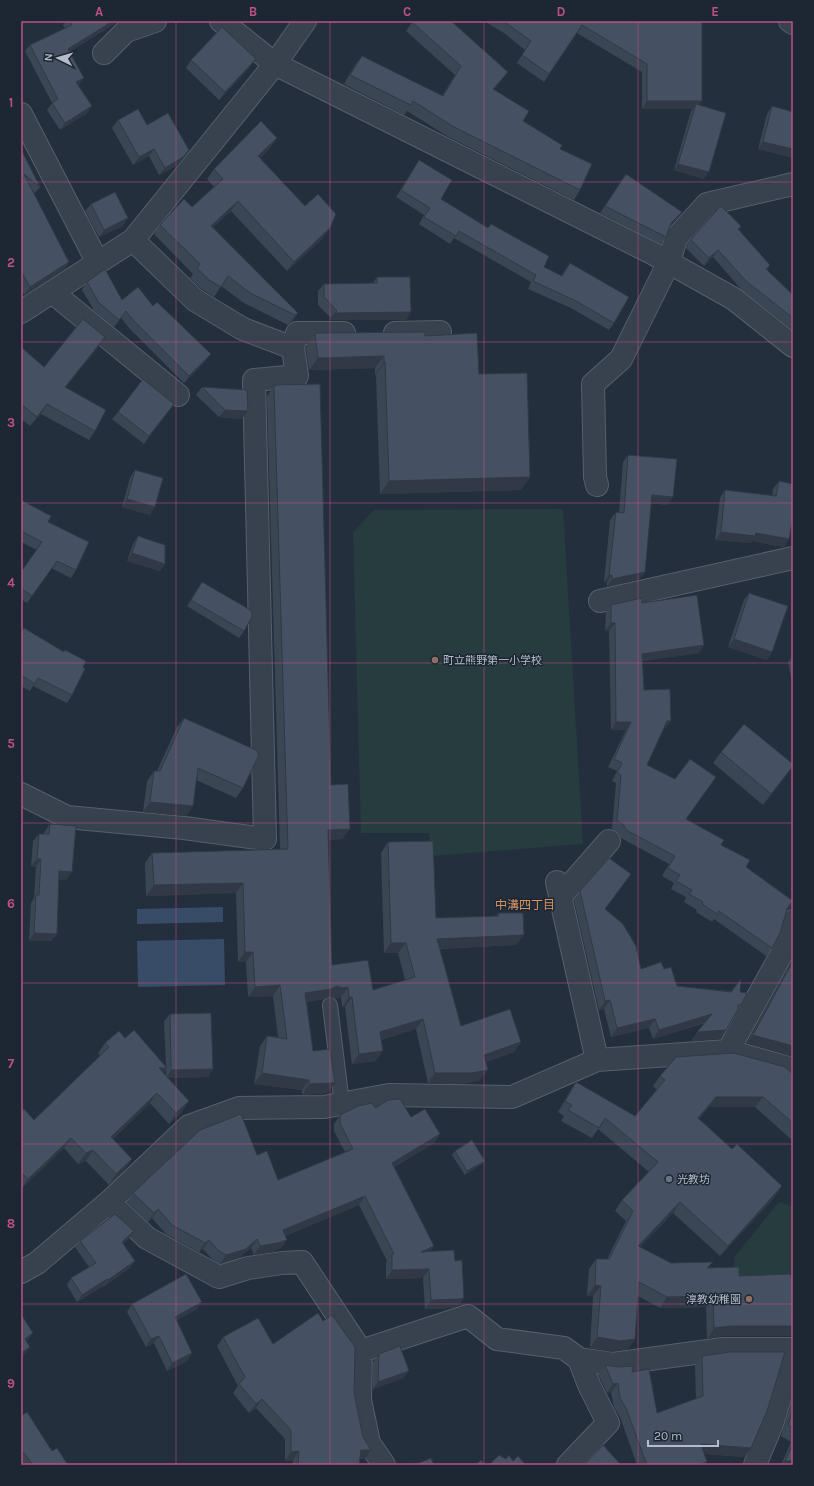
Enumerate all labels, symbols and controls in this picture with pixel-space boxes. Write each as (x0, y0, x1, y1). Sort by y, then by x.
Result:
text: A (95, 4, 103, 19)
text: B (249, 4, 257, 19)
text: C (403, 4, 411, 19)
text: D (557, 4, 566, 19)
text: E (711, 4, 719, 19)
north arrow (38, 38, 78, 78)
text: N (42, 53, 55, 62)
text: 1 (9, 95, 13, 110)
text: 2 (7, 255, 15, 270)
text: 3 (7, 415, 15, 430)
text: 4 (7, 575, 15, 590)
place label: 町立熊野第一小学校 (443, 654, 542, 667)
marker: 町立熊野第一小学校 (430, 655, 440, 665)
text: 5 (7, 736, 15, 751)
text: 6 (7, 896, 15, 911)
district label: 中溝四丁目 (495, 898, 555, 912)
text: 7 (8, 1056, 15, 1071)
place label: 光教坊 (677, 1173, 710, 1186)
marker: 光教坊 (664, 1174, 674, 1184)
text: 8 (7, 1216, 15, 1231)
place label: 淳教幼稚園 (686, 1293, 741, 1306)
marker: 淳教幼稚園 (744, 1294, 754, 1304)
text: 9 (7, 1376, 15, 1391)
scale bar (648, 1422, 718, 1448)
text: 20 m (654, 1429, 682, 1443)

